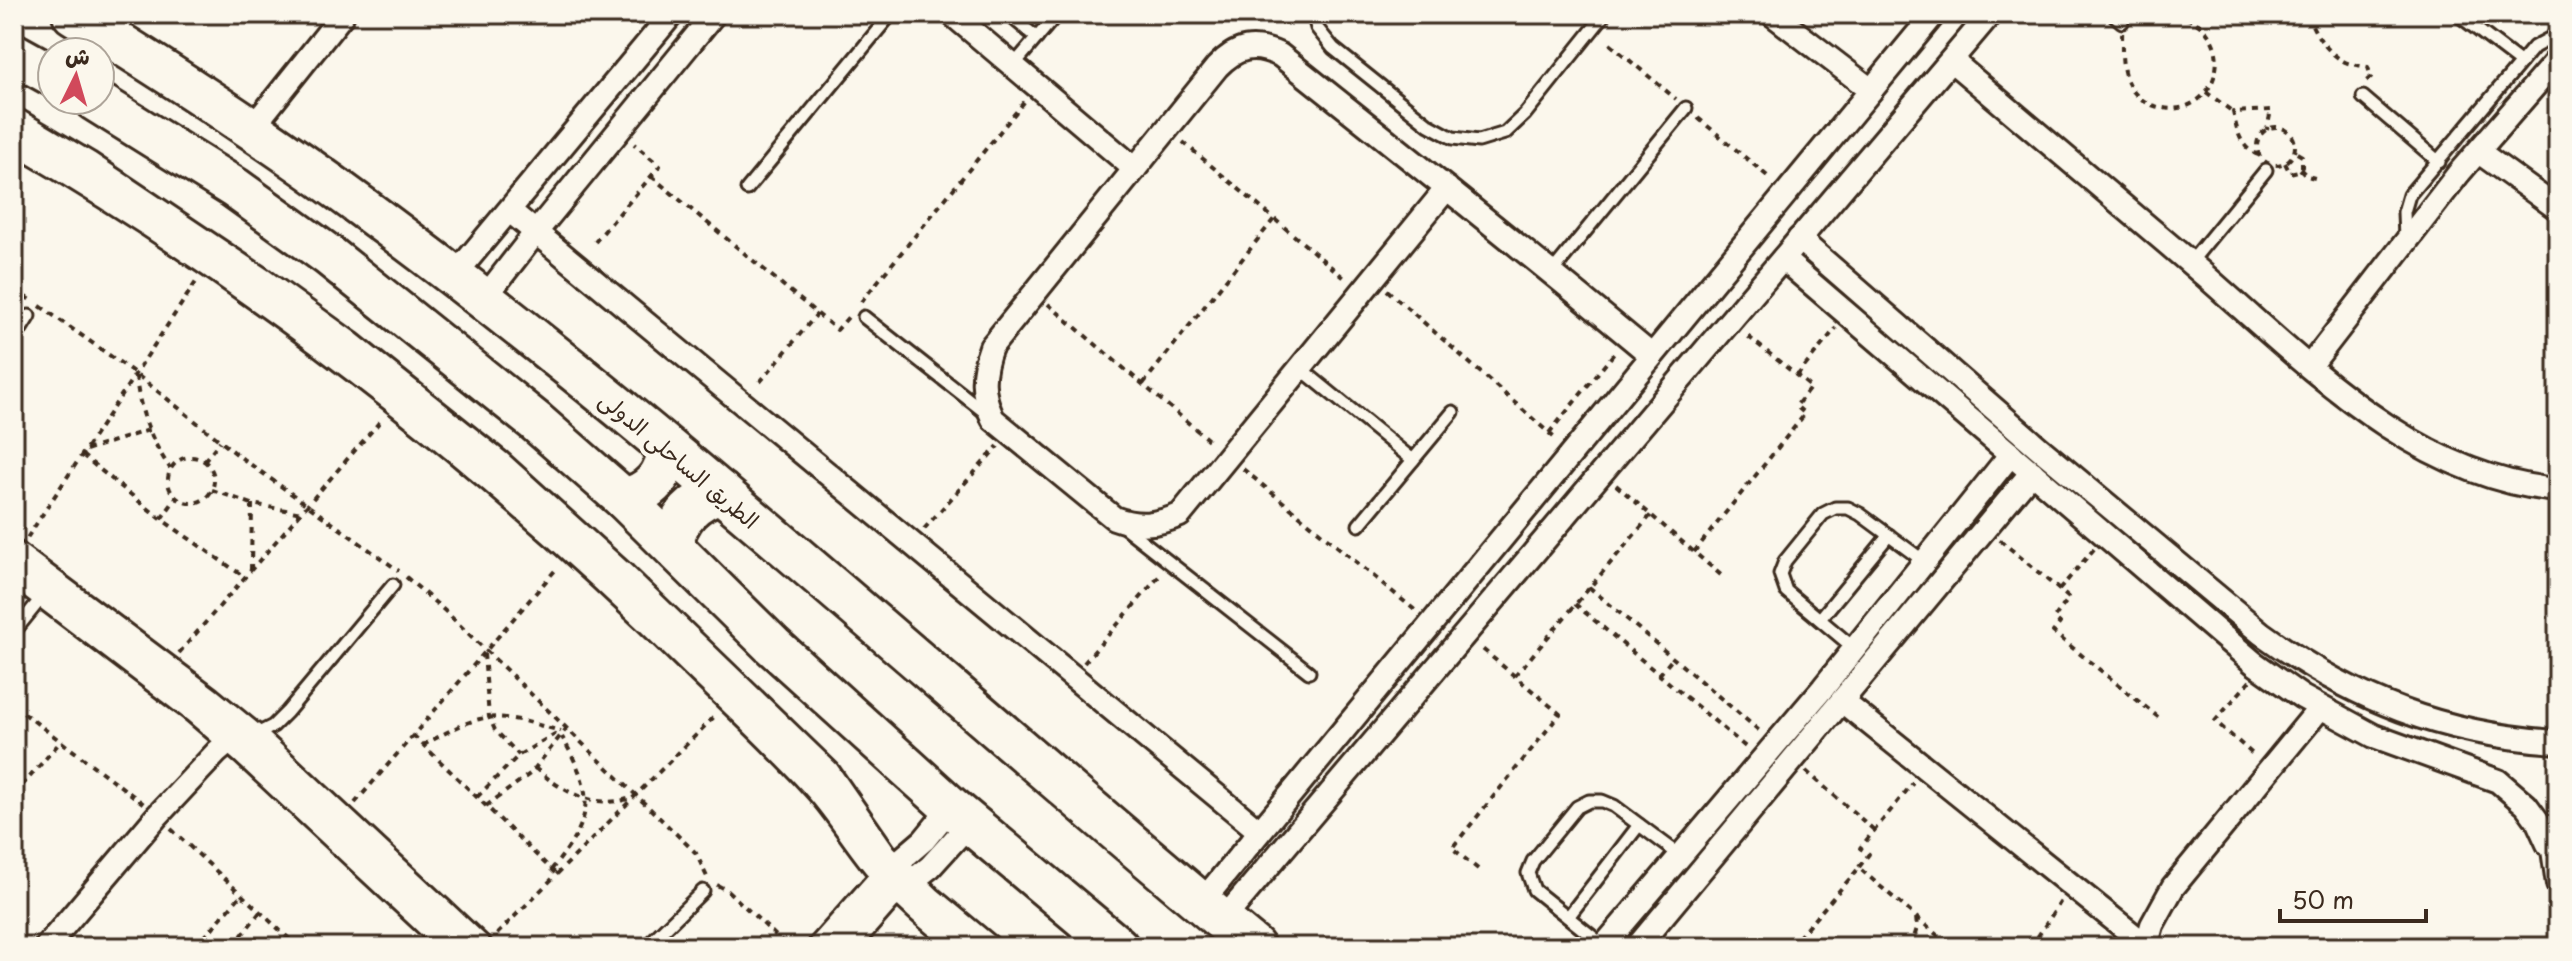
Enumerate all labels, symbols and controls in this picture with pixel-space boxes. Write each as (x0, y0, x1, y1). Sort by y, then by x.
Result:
north arrow (36, 36, 116, 116)
text: ش (64, 37, 91, 72)
street label: الطريق الساحلى الدولى (593, 382, 767, 536)
scale bar (2280, 873, 2426, 923)
text: 50 m (2292, 881, 2354, 917)

